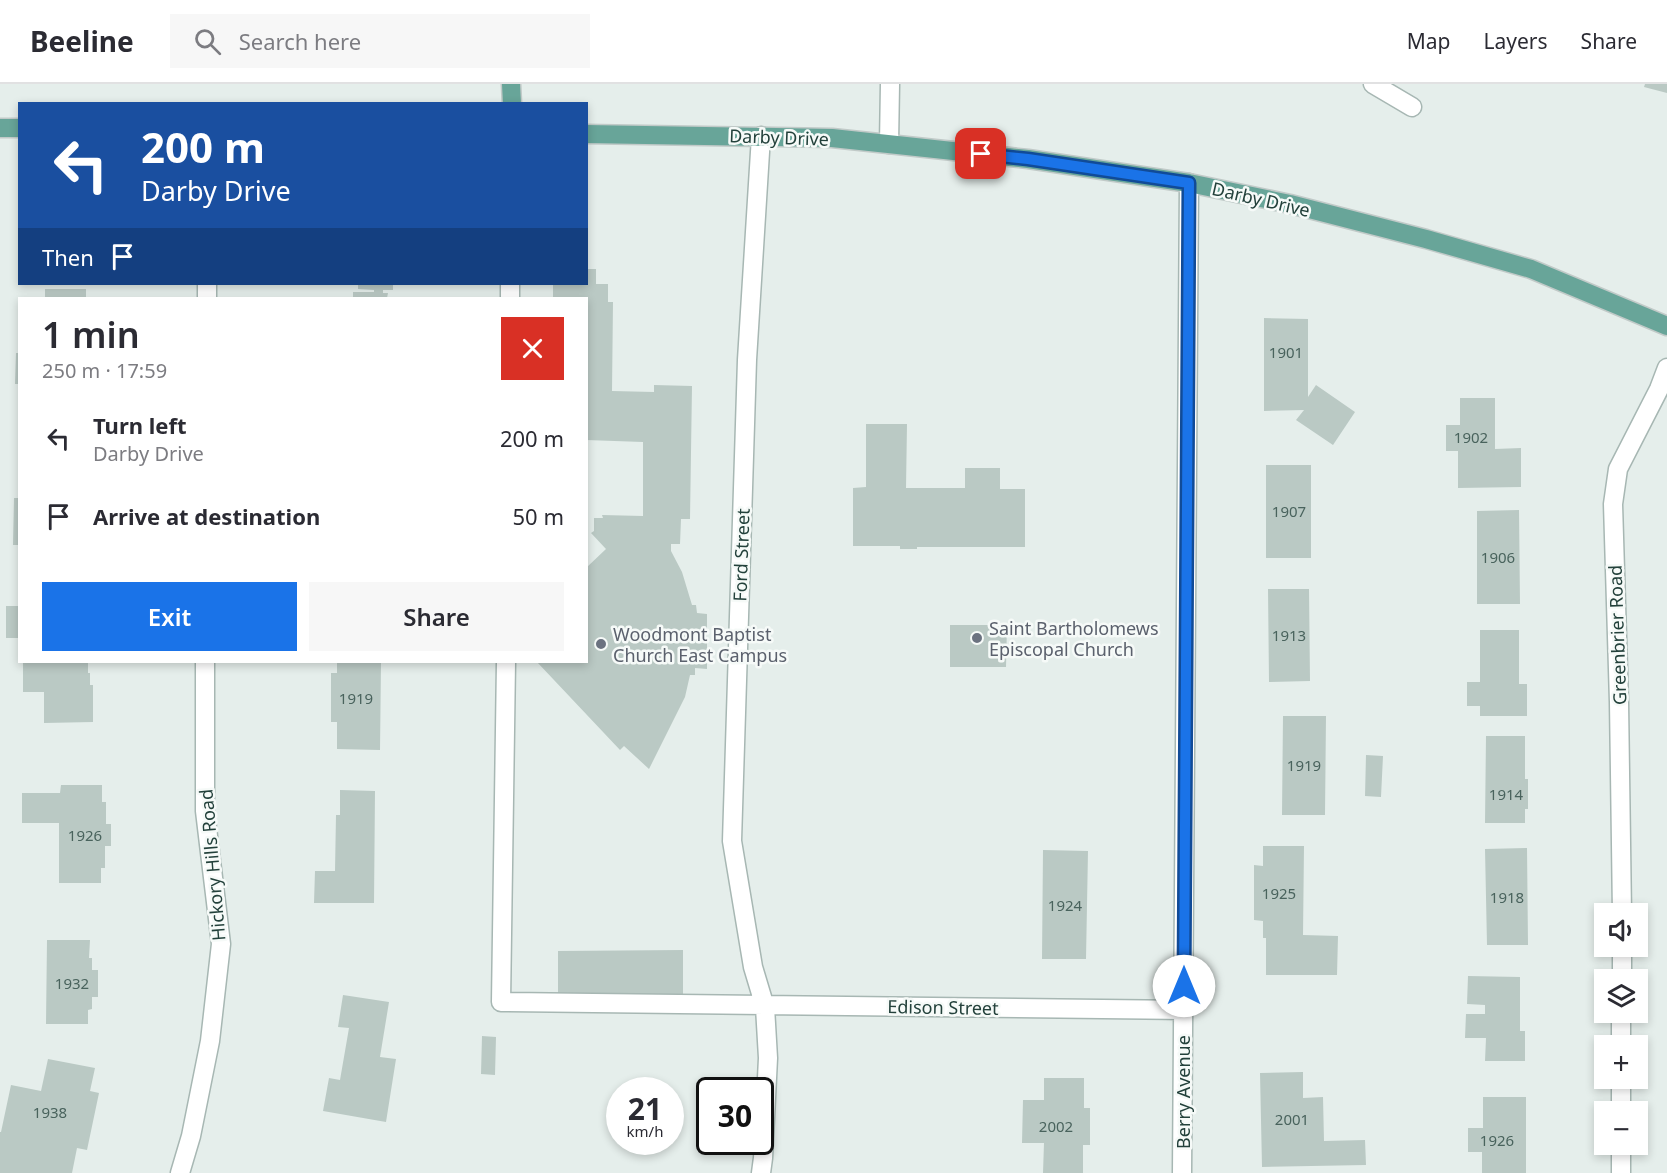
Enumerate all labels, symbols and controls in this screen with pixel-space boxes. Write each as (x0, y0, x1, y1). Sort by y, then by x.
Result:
search box (170, 14, 590, 68)
text: Beeline (30, 22, 134, 60)
icon: search (191, 25, 224, 58)
text: Search here (239, 26, 361, 56)
text: Map (1407, 27, 1451, 55)
text: Layers (1484, 27, 1548, 55)
text: Share (1581, 27, 1637, 55)
text: 200 m (141, 118, 265, 175)
street label: Darby Drive (729, 123, 829, 151)
icon: left (42, 126, 120, 204)
pin (955, 128, 1006, 179)
icon: arrive (964, 137, 997, 170)
text: Darby Drive (141, 172, 291, 209)
street label: Darby Drive (1210, 176, 1312, 222)
icon: arrive (106, 240, 139, 273)
text: Then (42, 242, 94, 272)
text: 1 min (42, 310, 140, 359)
button: close (501, 317, 564, 380)
house number: 1901 (1269, 342, 1303, 362)
text: 250 m · 17:59 (42, 357, 167, 384)
text: Turn left (93, 410, 187, 440)
icon: left (42, 422, 75, 455)
text: 200 m (500, 423, 564, 453)
house number: 1902 (1454, 427, 1488, 447)
text: Darby Drive (93, 440, 204, 467)
icon: arrive (42, 500, 75, 533)
text: Arrive at destination (93, 501, 320, 531)
text: 50 m (513, 501, 564, 531)
house number: 1907 (1272, 501, 1306, 521)
street label: Ford Street (727, 507, 755, 602)
house number: 1906 (1481, 547, 1515, 567)
street label: Greenbrier Road (1603, 564, 1631, 706)
button: Exit (42, 582, 297, 651)
button: Share (309, 582, 564, 651)
place label: Saint Bartholomews Episcopal Church (989, 616, 1159, 661)
place label: Woodmont Baptist Church East Campus (613, 622, 787, 667)
house number: 1913 (1272, 625, 1306, 645)
marker: Saint Bartholomews Episcopal Church (970, 631, 984, 645)
marker: Woodmont Baptist Church East Campus (594, 637, 608, 651)
house number: 1919 (339, 688, 373, 708)
house number: 1919 (1287, 755, 1321, 775)
house number: 1914 (1489, 784, 1524, 804)
street label: Hickory Hills Road (193, 788, 231, 942)
house number: 1926 (68, 825, 102, 845)
house number: 1925 (1262, 883, 1296, 903)
house number: 1918 (1490, 887, 1524, 907)
house number: 1924 (1048, 895, 1083, 915)
map controls (1594, 903, 1648, 1155)
button: sound (1594, 903, 1648, 957)
position arrow (1152, 954, 1216, 1018)
button: layers (1594, 969, 1648, 1023)
house number: 1932 (55, 973, 89, 993)
street label: Edison Street (887, 994, 999, 1020)
street label: Berry Avenue (1171, 1035, 1195, 1149)
button: + (1594, 1035, 1648, 1089)
speed limit sign: 30 (696, 1077, 774, 1155)
text: 21 (628, 1088, 662, 1129)
button: − (1594, 1101, 1648, 1155)
house number: 1938 (33, 1102, 67, 1122)
house number: 2001 (1275, 1109, 1309, 1129)
house number: 2002 (1039, 1116, 1073, 1136)
text: km/h (627, 1121, 663, 1141)
house number: 1926 (1480, 1130, 1514, 1150)

